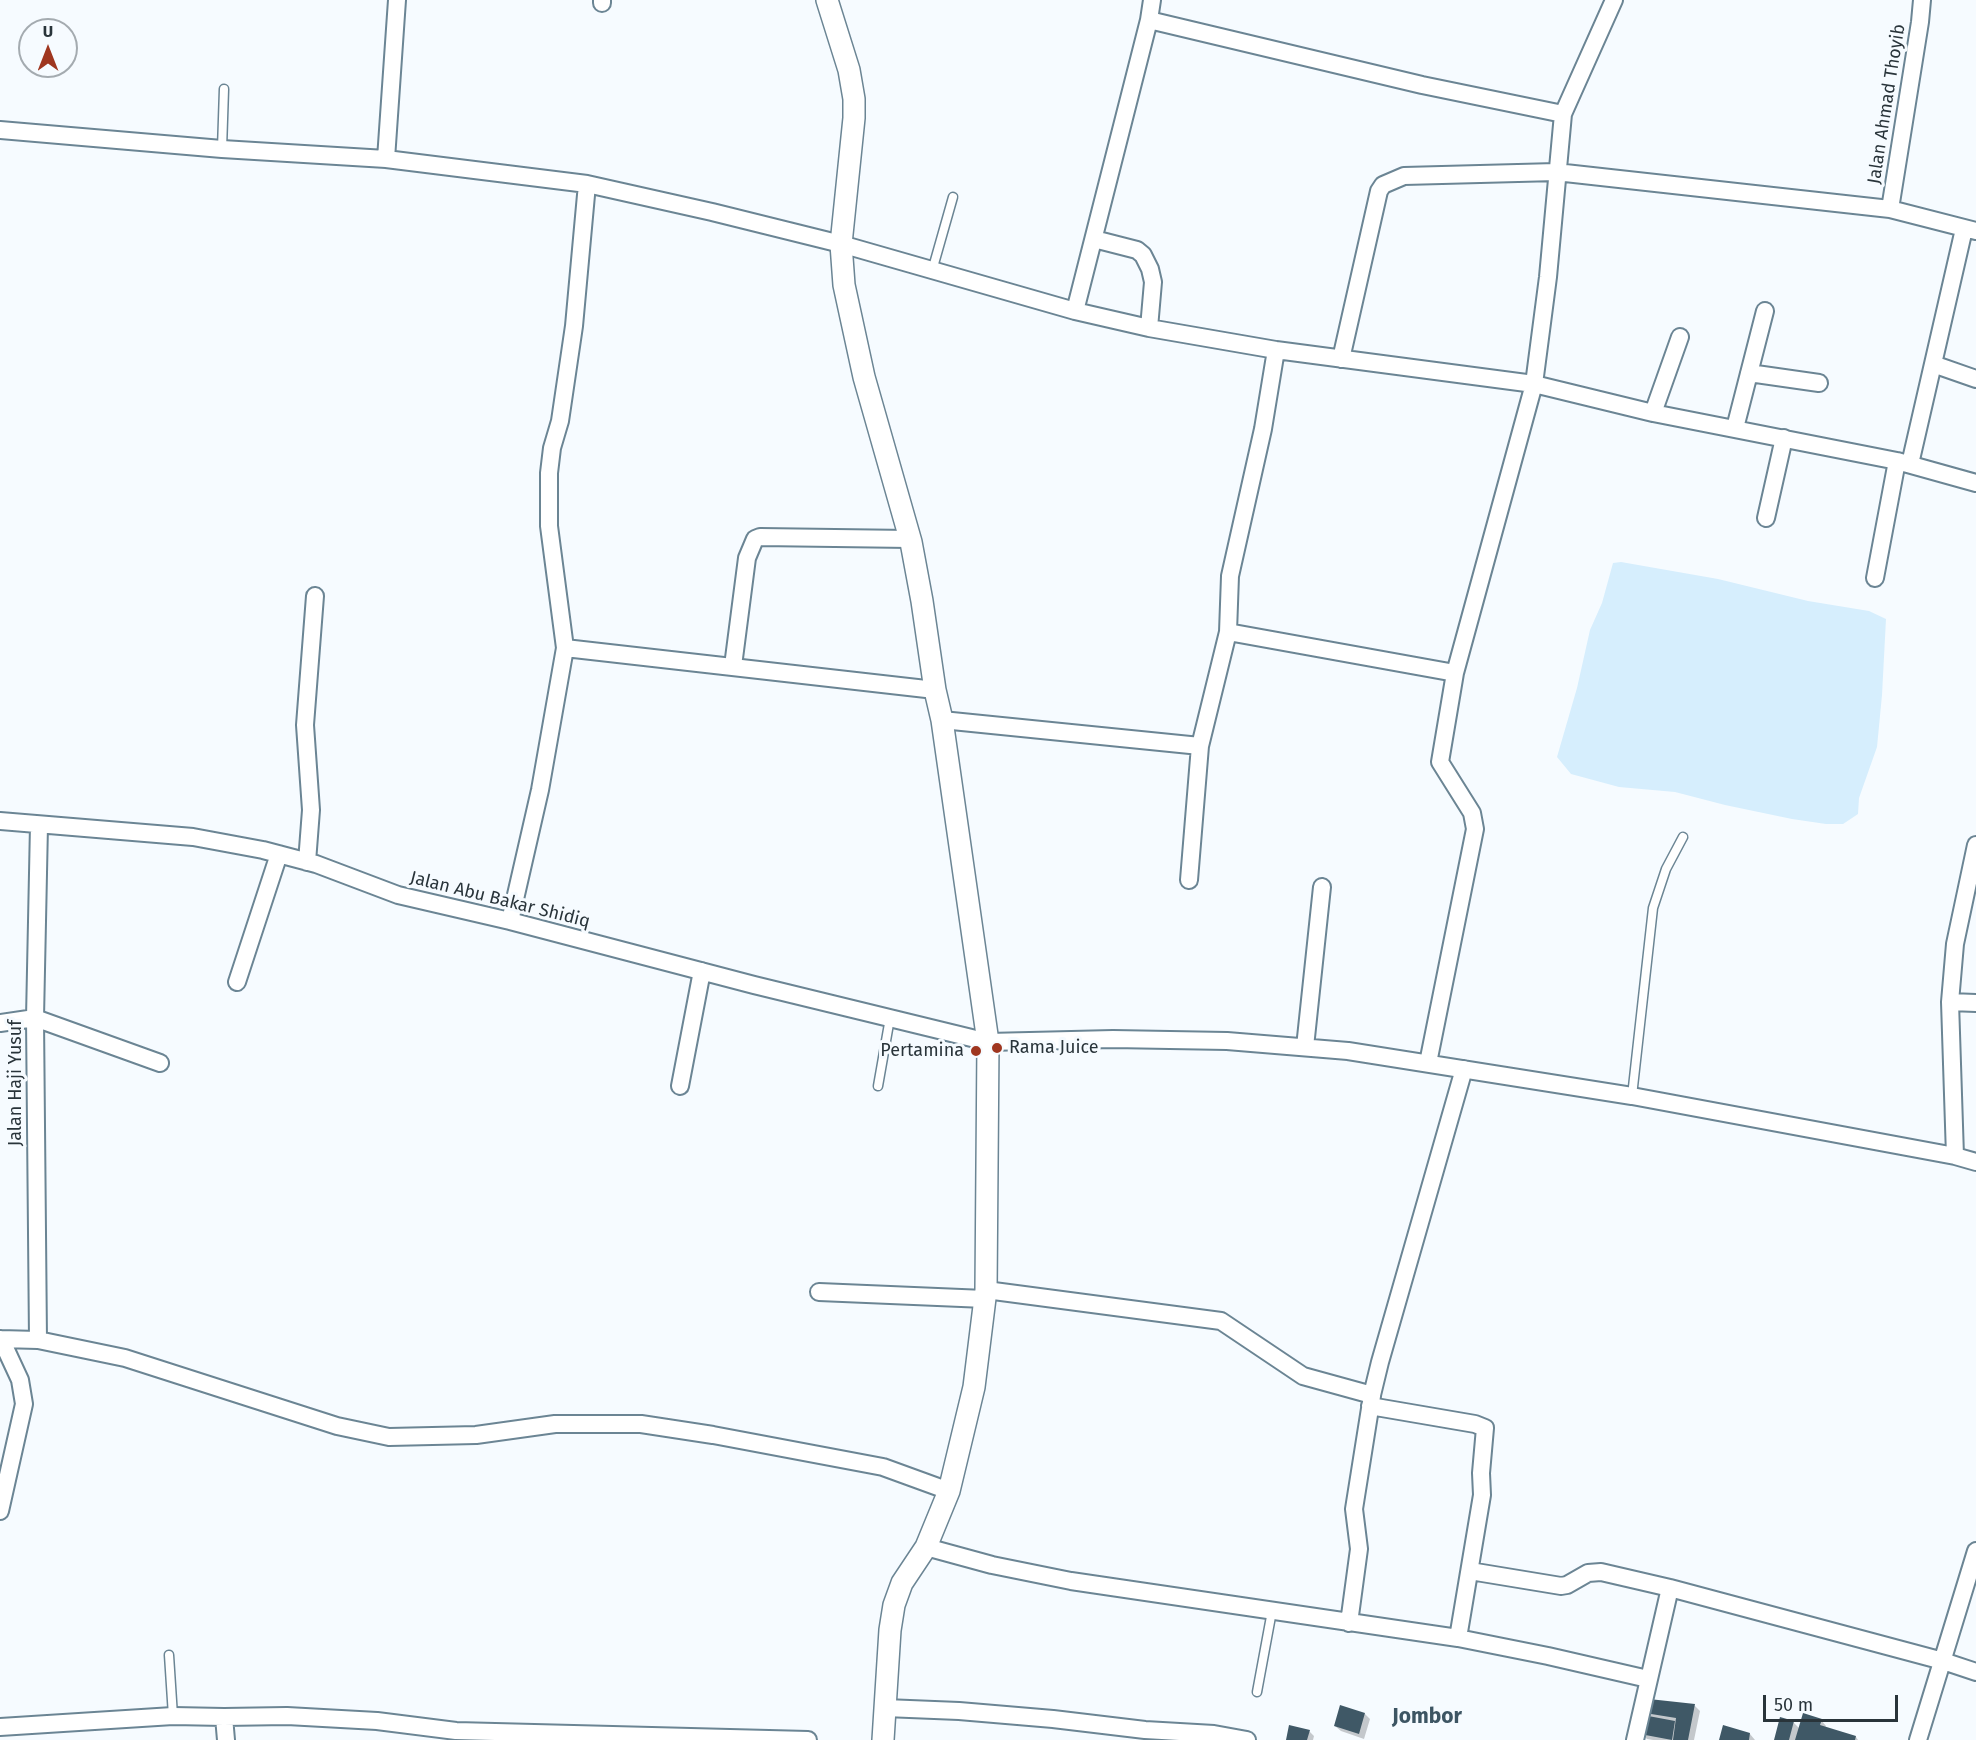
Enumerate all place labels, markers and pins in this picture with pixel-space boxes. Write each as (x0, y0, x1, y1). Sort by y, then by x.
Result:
place label: Rama Juice (1009, 1037, 1099, 1059)
place label: Pertamina (880, 1040, 964, 1062)
marker: Rama Juice (990, 1041, 1004, 1055)
marker: Pertamina (969, 1044, 983, 1058)

